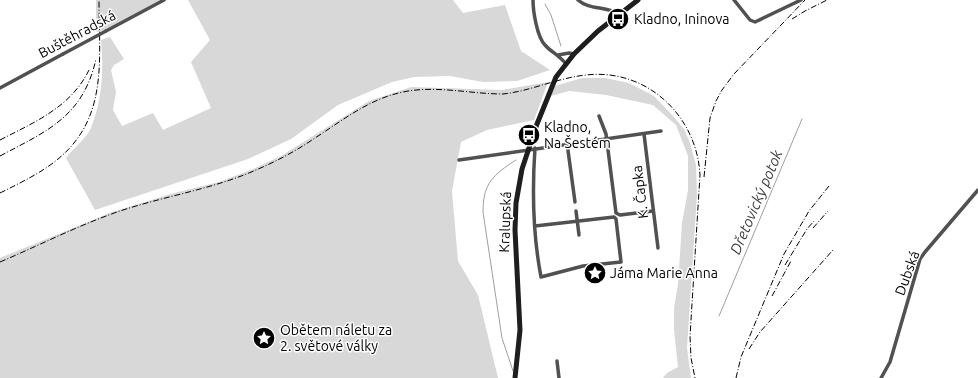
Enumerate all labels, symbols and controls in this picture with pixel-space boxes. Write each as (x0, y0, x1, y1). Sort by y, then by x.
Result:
bus stop icon: Kladno, Ininova (605, 6, 631, 32)
street label: Buštěhradská (36, 7, 118, 61)
place label: Kladno, Ininova (634, 11, 730, 27)
place label: Kladno, Na Šestém (544, 119, 611, 151)
bus stop icon: Kladno, Na Šestém (516, 122, 542, 148)
water label: Dřetovický potok (726, 147, 786, 257)
street label: K. Čapka (628, 164, 651, 220)
street label: Kralupská (496, 191, 514, 253)
street label: Dubská (892, 248, 922, 298)
place icon: Jáma Marie Anna (582, 260, 608, 286)
place label: Jáma Marie Anna (610, 265, 718, 281)
place label: Obětem náletu za 2. světové války (280, 322, 392, 354)
place icon: Obětem náletu za 2. světové války (251, 325, 277, 351)

